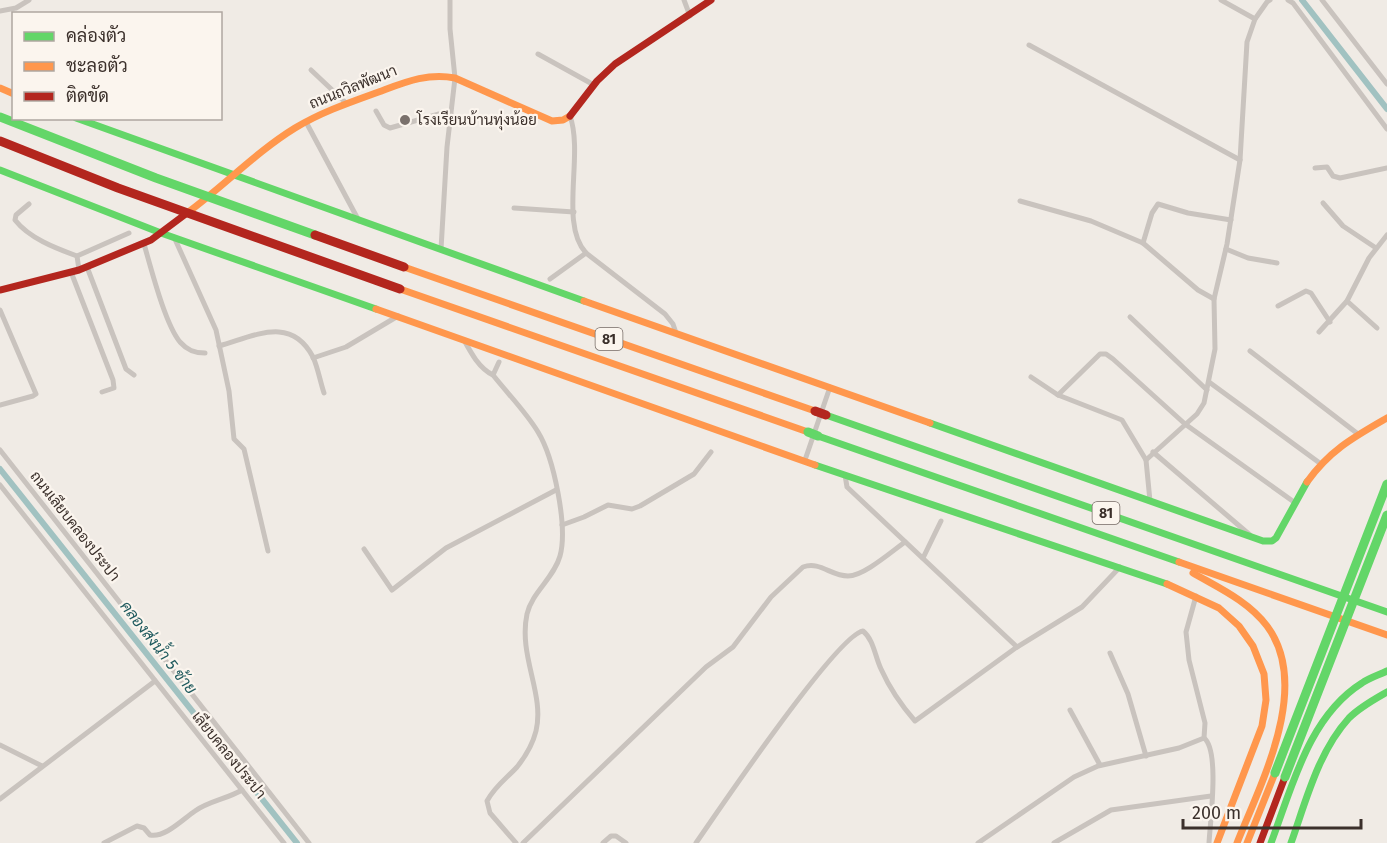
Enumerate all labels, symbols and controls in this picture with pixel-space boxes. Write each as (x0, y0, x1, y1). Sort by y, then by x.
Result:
legend (12, 12, 222, 120)
text: คล่องตัว (66, 24, 126, 47)
text: ชะลอตัว (66, 55, 128, 77)
street label: ถนนถวิลพัฒนา (307, 61, 399, 113)
text: ติดขัด (66, 85, 109, 107)
place label: โรงเรียนบ้านทุ่งน้อย (416, 110, 537, 131)
marker: โรงเรียนบ้านทุ่งน้อย (398, 113, 412, 127)
road number: 81 (596, 328, 622, 350)
street label: ถนนเลียบคลองประปา (26, 467, 124, 585)
road number: 81 (1092, 502, 1120, 524)
water label: คลองส่งน้ำ 5 ซ้าย (116, 594, 205, 698)
street label: เลียบคลองประปา (188, 707, 270, 802)
scale bar (1183, 792, 1362, 830)
text: 200 m (1192, 802, 1241, 824)

